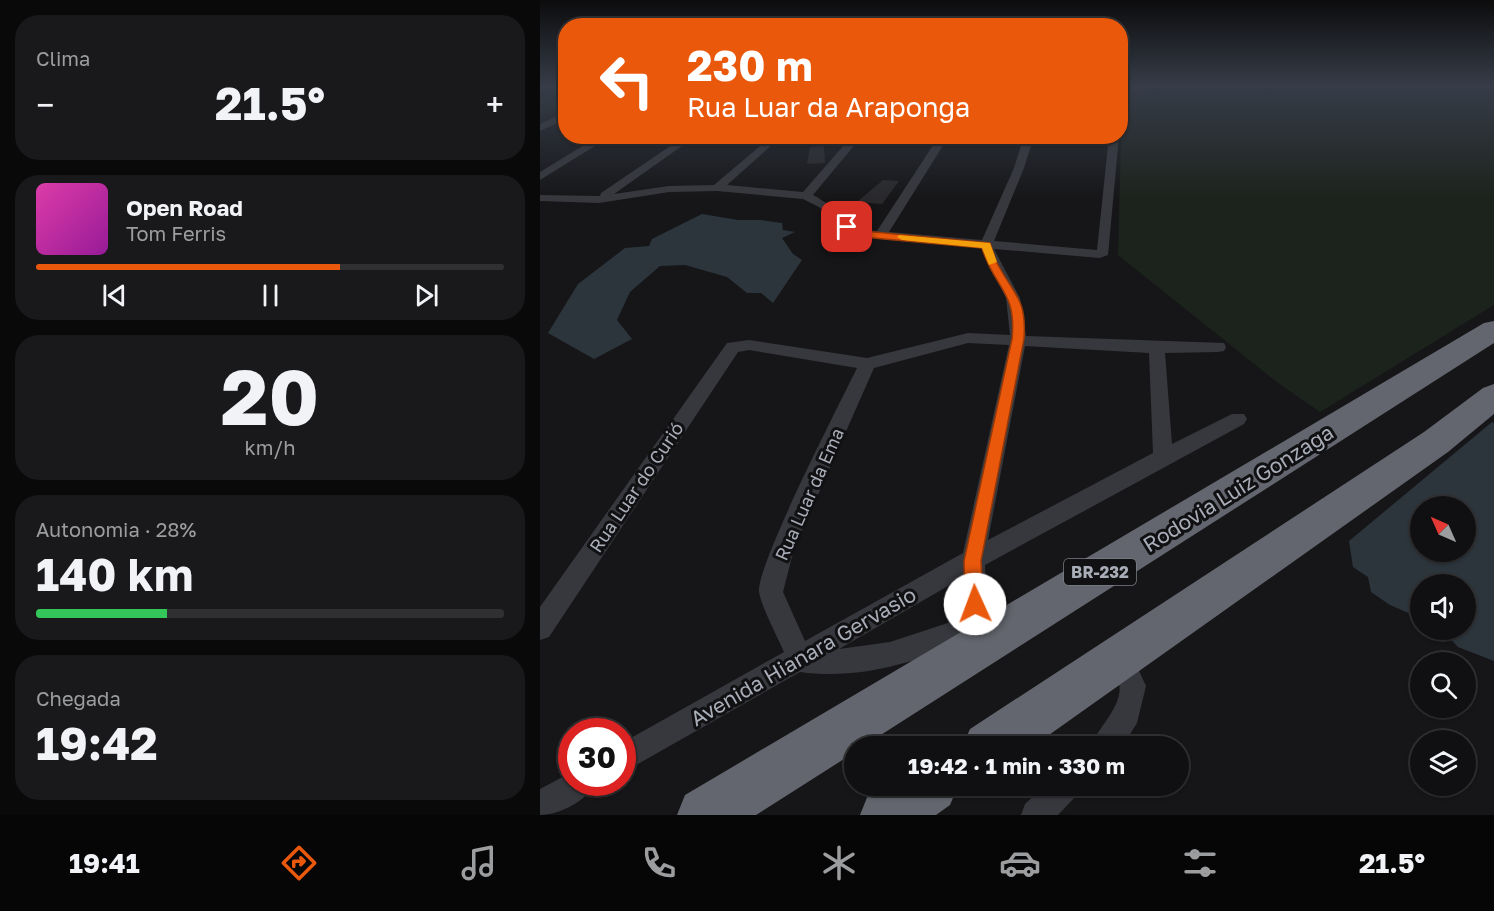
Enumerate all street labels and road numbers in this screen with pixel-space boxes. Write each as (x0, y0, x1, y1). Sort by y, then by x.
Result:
street label: Rua Luar do Curió (584, 418, 688, 556)
street label: Rodovia Luiz Gonzaga (1138, 419, 1338, 557)
street label: Rua Luar da Ema (770, 424, 848, 564)
road number: BR-232 (1064, 559, 1136, 585)
street label: Avenida Hianara Gervasio (685, 581, 921, 731)

